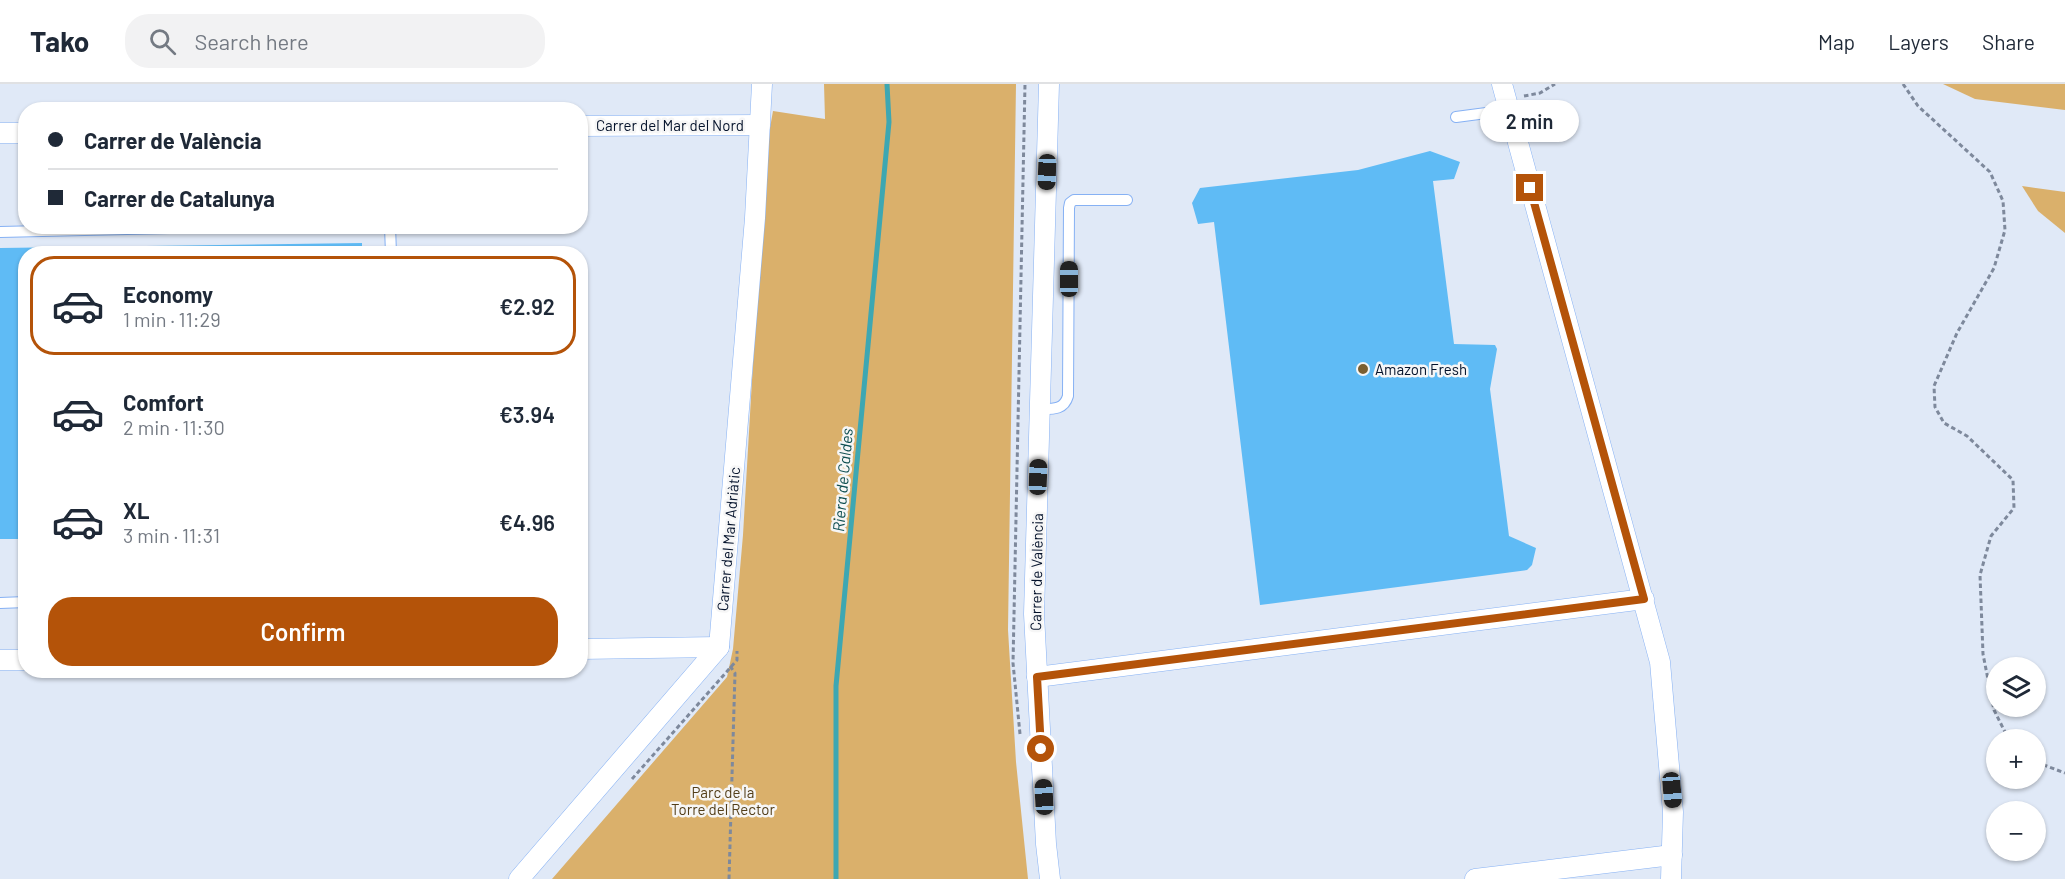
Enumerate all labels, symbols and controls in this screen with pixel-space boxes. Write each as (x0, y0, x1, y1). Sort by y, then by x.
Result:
search box (125, 14, 545, 68)
text: Tako (30, 24, 89, 58)
icon: search (146, 25, 179, 58)
text: Search here (194, 28, 309, 54)
text: Map (1818, 29, 1855, 54)
text: Layers (1888, 29, 1949, 54)
text: Share (1982, 29, 2035, 54)
callout: 2 min (1480, 101, 1580, 143)
text: 2 min (1506, 109, 1553, 133)
street label: Carrer del Mar del Nord (596, 116, 744, 134)
text: Carrer de València (84, 127, 262, 153)
car (1037, 154, 1057, 190)
route end (1516, 174, 1543, 201)
text: Carrer de Catalunya (84, 185, 275, 211)
car (1060, 261, 1078, 297)
icon: car (51, 279, 105, 333)
text: Economy (123, 281, 213, 307)
text: €2.92 (499, 293, 555, 319)
text: 1 min · 11:29 (123, 307, 221, 331)
place label: Amazon Fresh (1375, 360, 1467, 378)
marker: Amazon Fresh (1356, 362, 1370, 376)
icon: car (51, 387, 105, 441)
text: Comfort (123, 389, 204, 415)
text: €3.94 (499, 401, 555, 427)
text: 2 min · 11:30 (123, 415, 225, 439)
water label: Riera de Caldes (828, 427, 856, 533)
car (1028, 459, 1048, 495)
street label: Carrer del Mar Adriàtic (713, 466, 743, 612)
icon: car (51, 495, 105, 549)
text: XL (123, 497, 149, 523)
text: €4.96 (499, 509, 555, 535)
street label: Carrer de València (1026, 513, 1046, 631)
text: 3 min · 11:31 (123, 523, 220, 547)
button: Confirm (48, 597, 558, 666)
map controls (1986, 657, 2046, 861)
button: layers (1986, 657, 2046, 717)
button: + (1986, 729, 2046, 789)
route start (1027, 735, 1054, 762)
car (1661, 771, 1683, 809)
car (1034, 779, 1054, 815)
park label: Parc de la Torre del Rector (671, 783, 776, 818)
button: − (1986, 801, 2046, 861)

